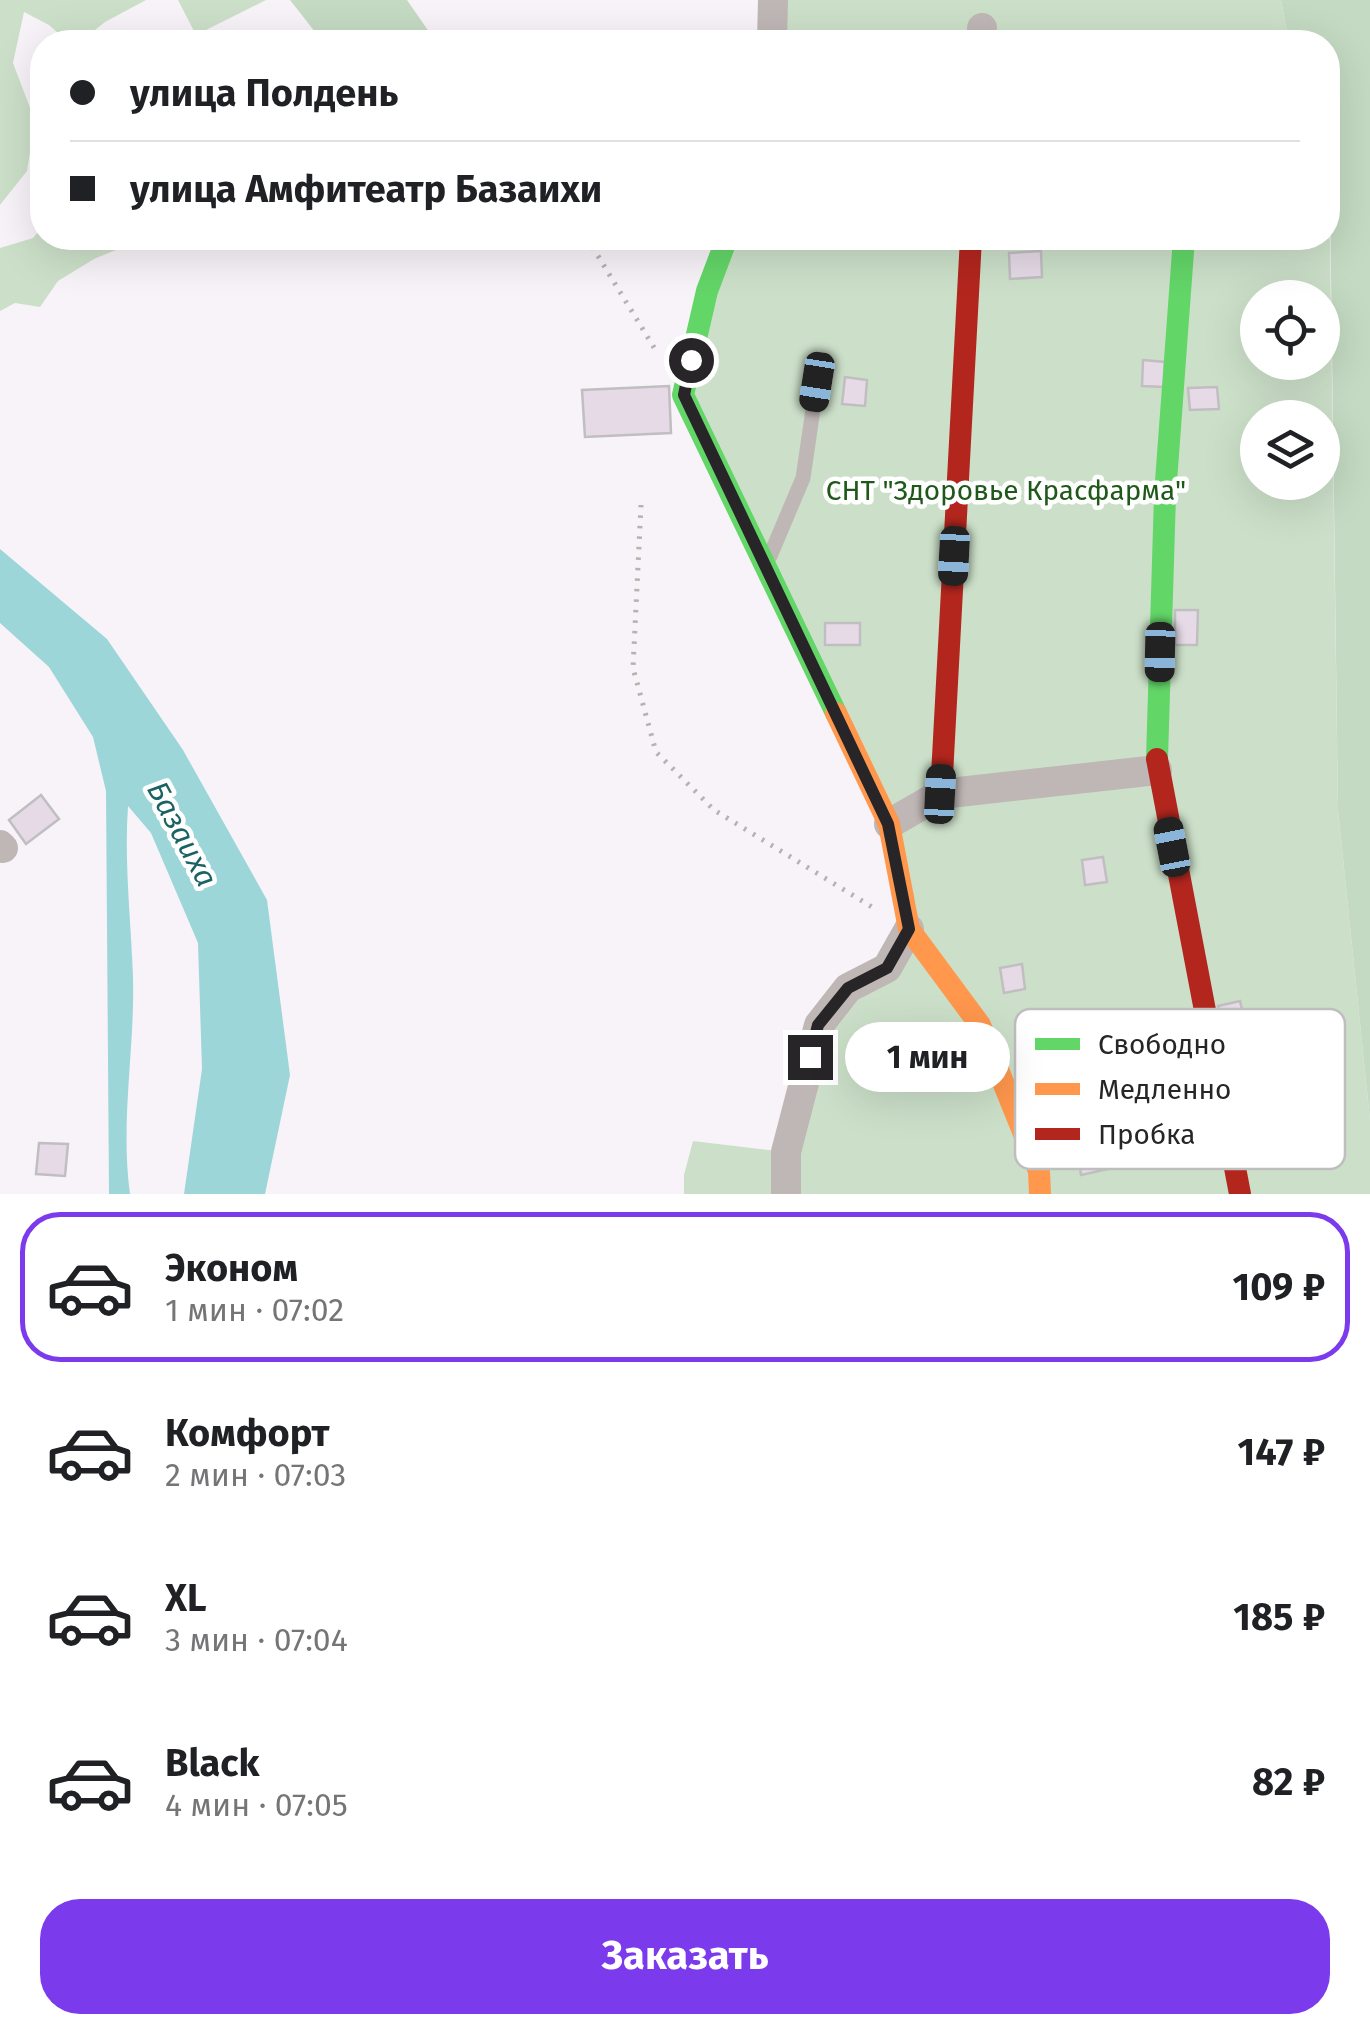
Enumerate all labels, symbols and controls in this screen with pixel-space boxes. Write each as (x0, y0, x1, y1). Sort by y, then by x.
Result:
text: улица Полдень (130, 70, 398, 116)
text: улица Амфитеатр Базаихи (130, 166, 602, 212)
map controls (1240, 280, 1340, 500)
button: locate (1240, 280, 1340, 380)
route start (669, 338, 714, 383)
car (797, 350, 837, 414)
button: layers (1240, 400, 1340, 500)
park label: СНТ "Здоровье Красфарма" (826, 474, 1186, 507)
car (937, 525, 971, 587)
car (1144, 622, 1176, 682)
car (923, 763, 957, 825)
water label: Базаиха (139, 775, 225, 893)
car (1152, 815, 1192, 879)
legend (1015, 1009, 1345, 1169)
callout: 1 мин (845, 1022, 1010, 1092)
text: Свободно (1098, 1028, 1226, 1061)
route end (788, 1035, 833, 1080)
text: 1 мин (887, 1038, 968, 1076)
text: Медленно (1098, 1073, 1231, 1106)
text: Пробка (1098, 1118, 1195, 1151)
icon: car (45, 1242, 135, 1332)
text: Эконом (165, 1245, 298, 1291)
text: 109 ₽ (1233, 1264, 1325, 1310)
text: 1 мин · 07:02 (165, 1291, 344, 1329)
icon: car (45, 1407, 135, 1497)
text: Комфорт (165, 1410, 329, 1456)
text: 147 ₽ (1238, 1429, 1325, 1475)
text: 2 мин · 07:03 (165, 1456, 346, 1494)
icon: car (45, 1572, 135, 1662)
text: XL (165, 1575, 207, 1621)
text: 185 ₽ (1233, 1594, 1325, 1640)
text: 3 мин · 07:04 (165, 1621, 348, 1659)
icon: car (45, 1737, 135, 1827)
text: Black (165, 1740, 260, 1786)
text: 82 ₽ (1252, 1759, 1325, 1805)
text: 4 мин · 07:05 (165, 1786, 348, 1824)
button: Заказать (40, 1899, 1330, 2014)

